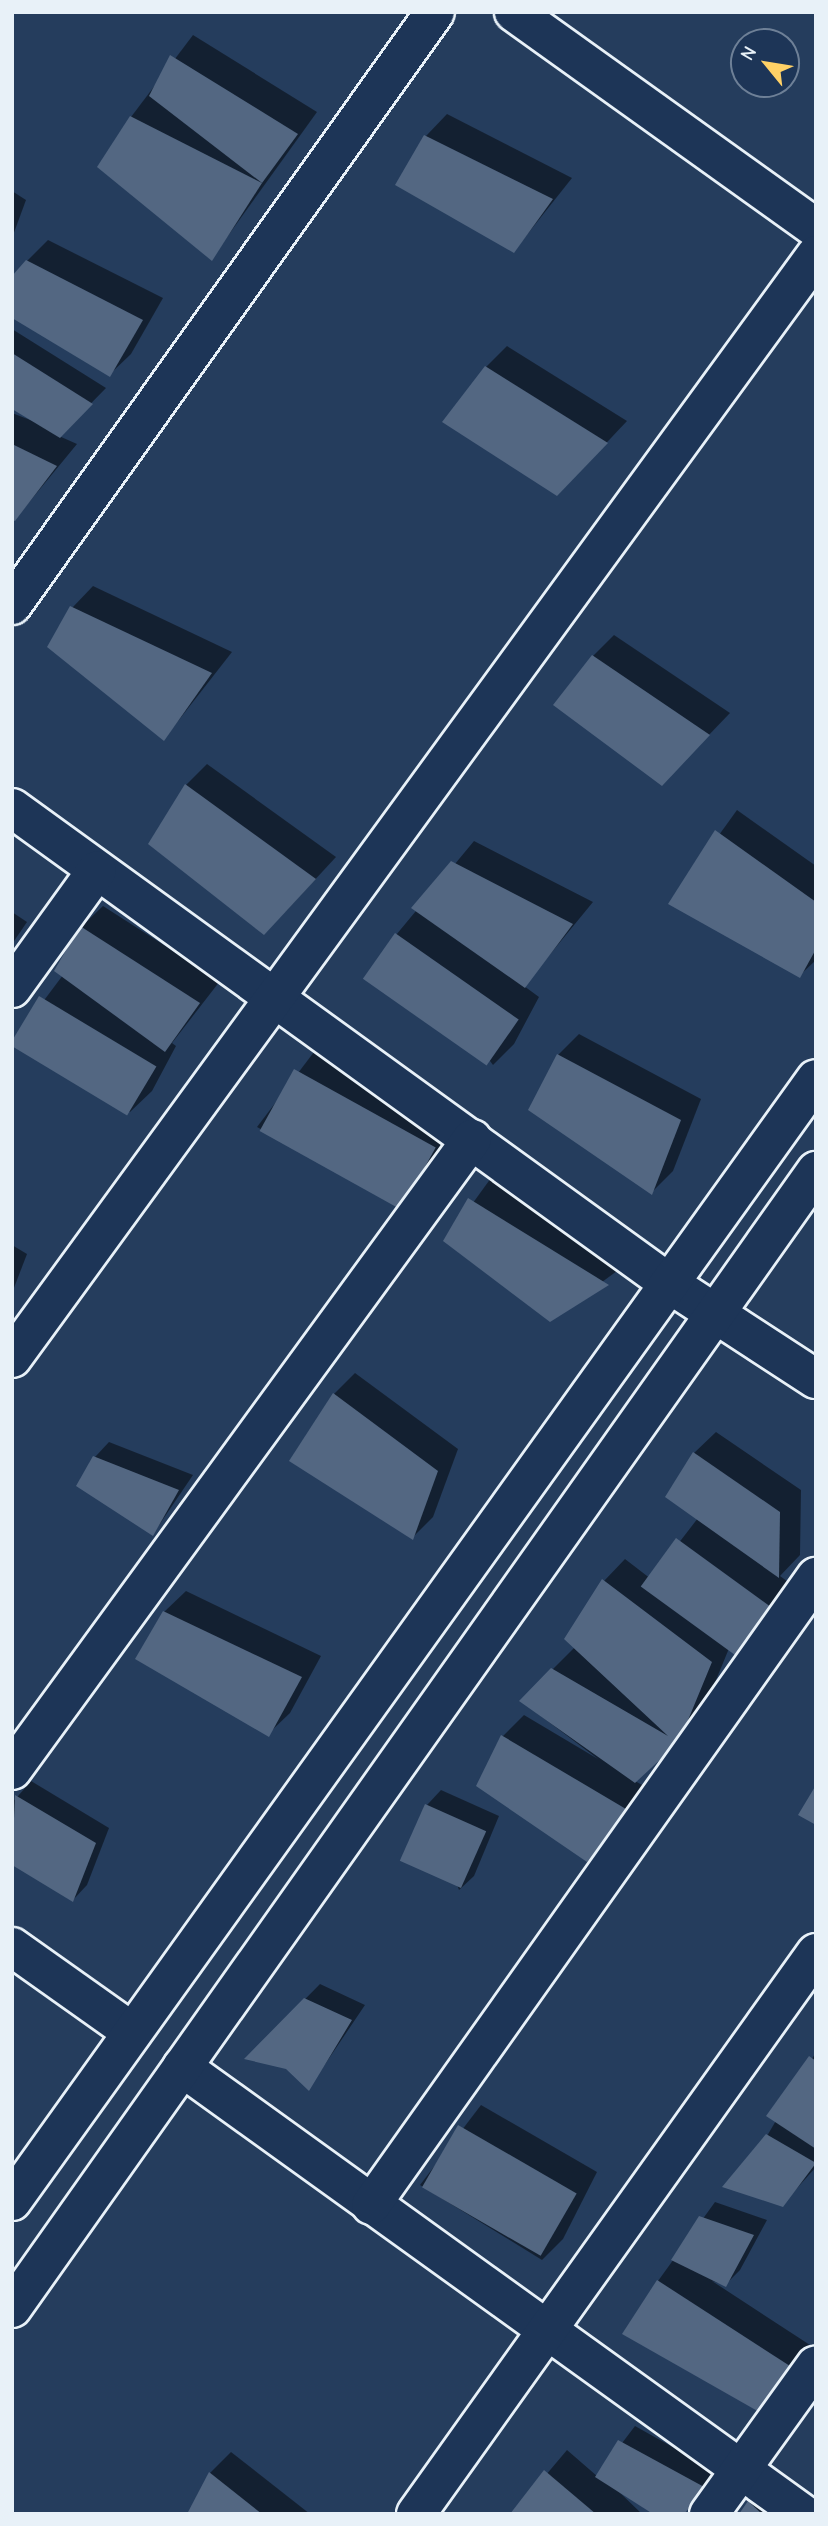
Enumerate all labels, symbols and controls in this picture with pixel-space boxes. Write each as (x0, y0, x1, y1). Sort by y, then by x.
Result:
north arrow (730, 28, 800, 98)
text: N (736, 43, 761, 64)

